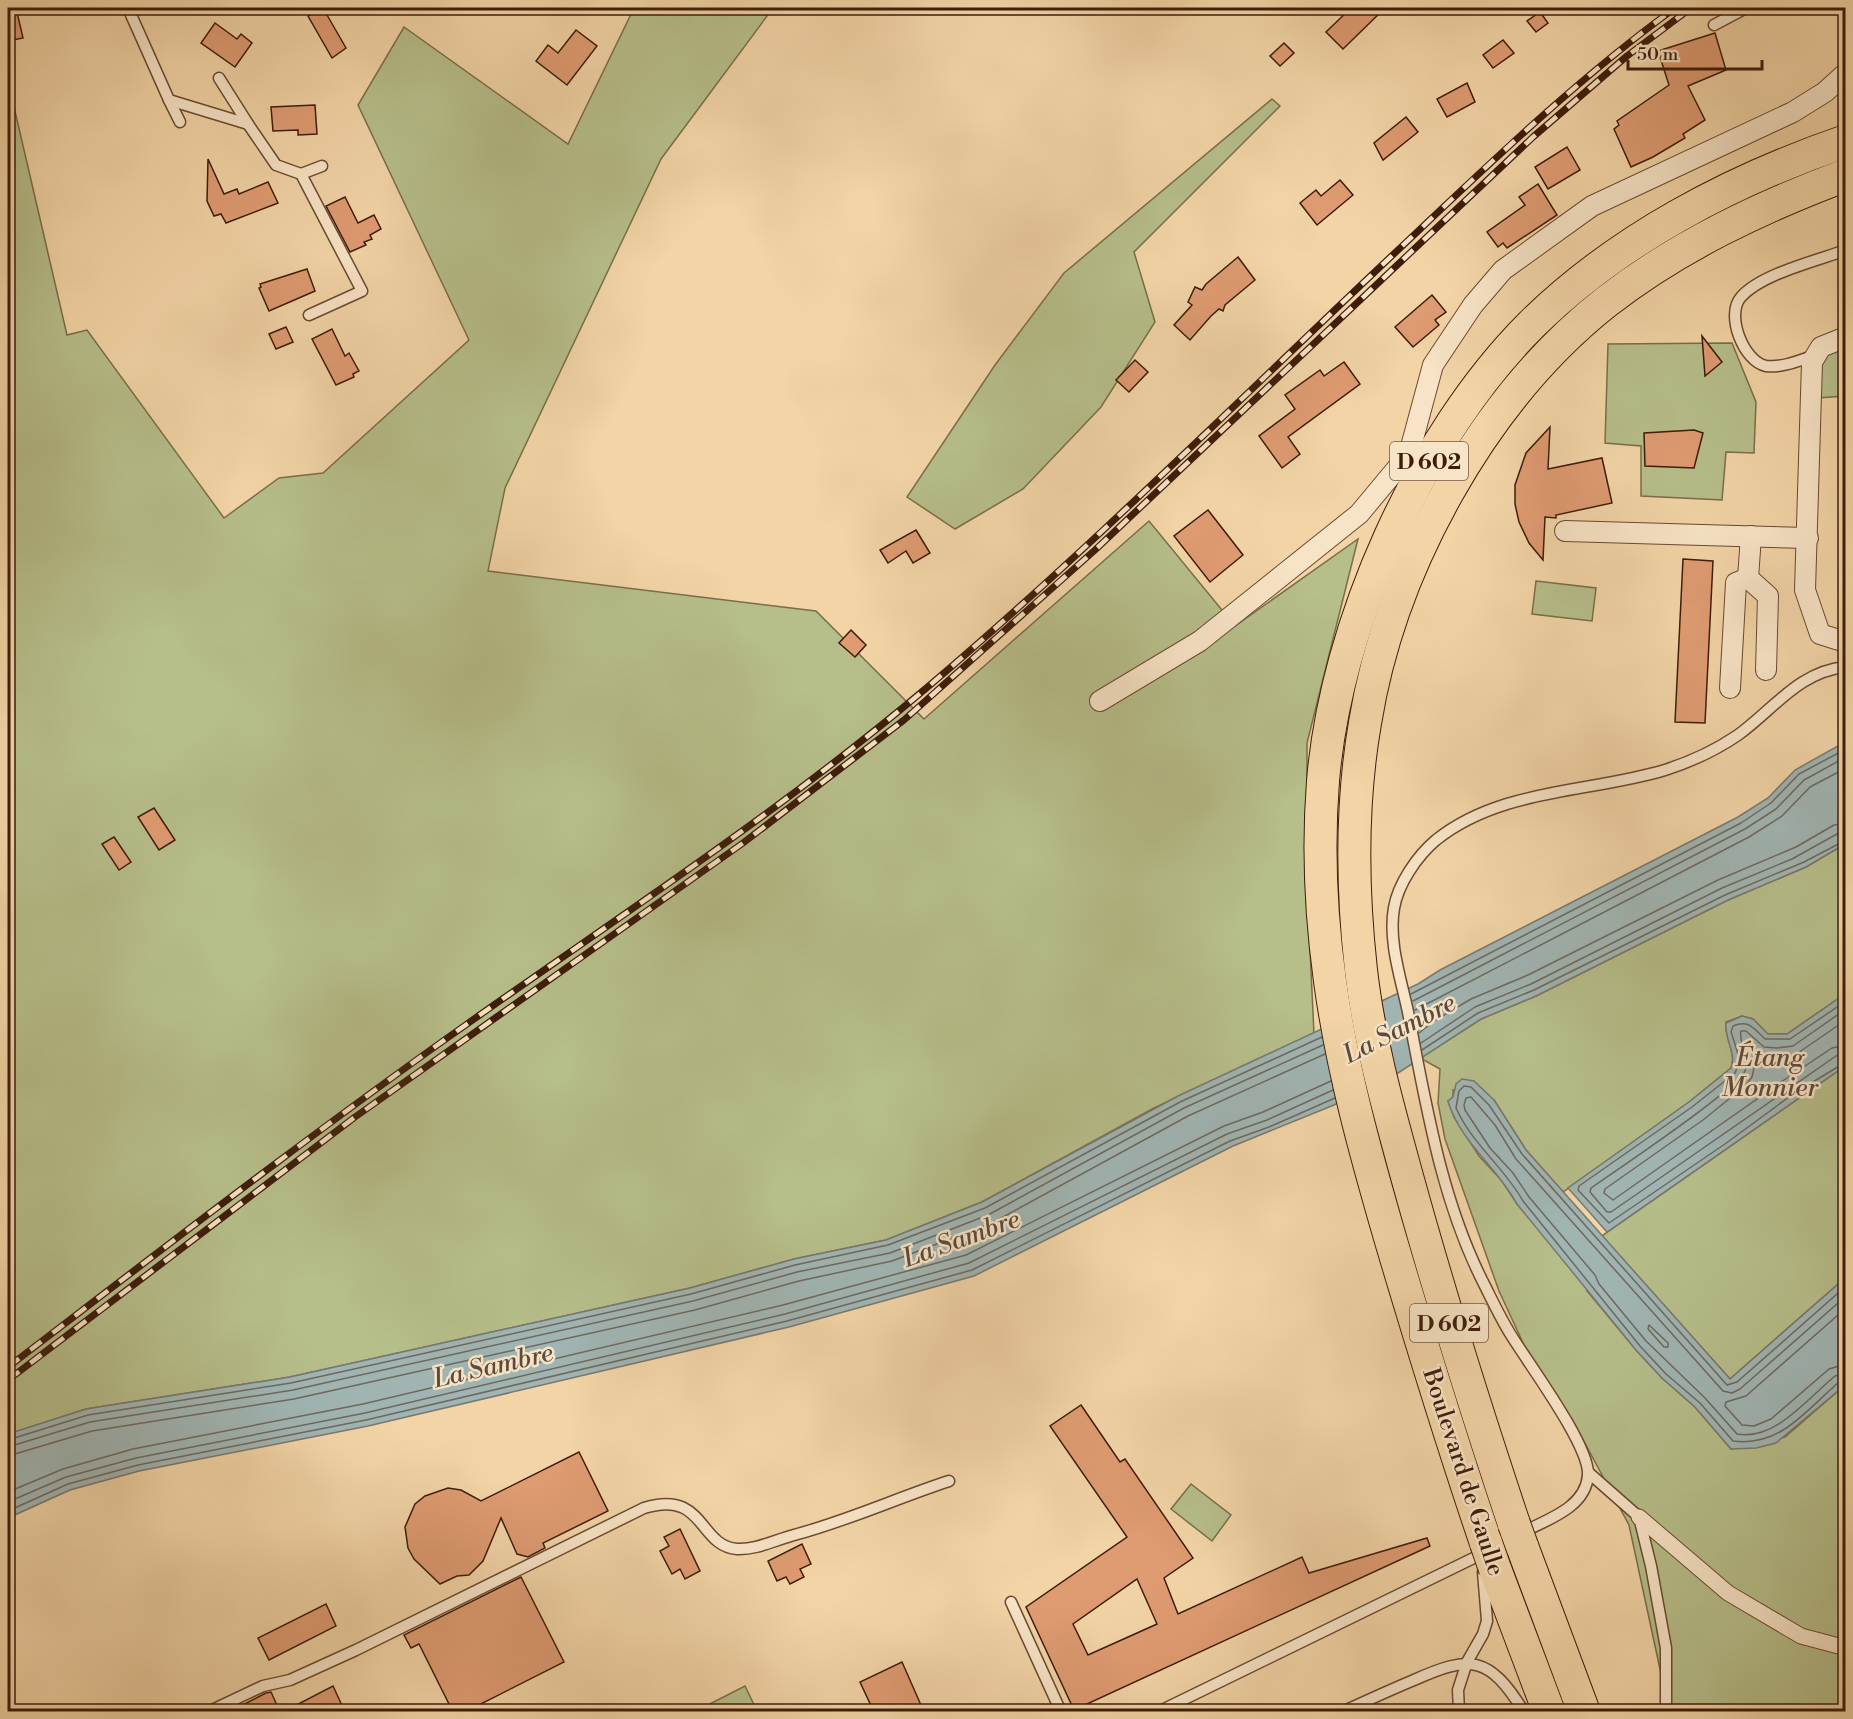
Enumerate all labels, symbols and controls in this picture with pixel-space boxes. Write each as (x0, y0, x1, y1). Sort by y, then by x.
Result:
scale bar (1628, 33, 1762, 71)
text: 50 m (1637, 43, 1679, 66)
road number: D 602 (1390, 442, 1468, 480)
water label: La Sambre (1337, 987, 1461, 1071)
water label: Étang Monnier (1722, 1040, 1819, 1104)
water label: La Sambre (898, 1203, 1024, 1275)
road number: D 602 (1410, 1304, 1488, 1342)
water label: La Sambre (429, 1337, 556, 1395)
street label: Boulevard de Gaulle (1415, 1364, 1511, 1580)

